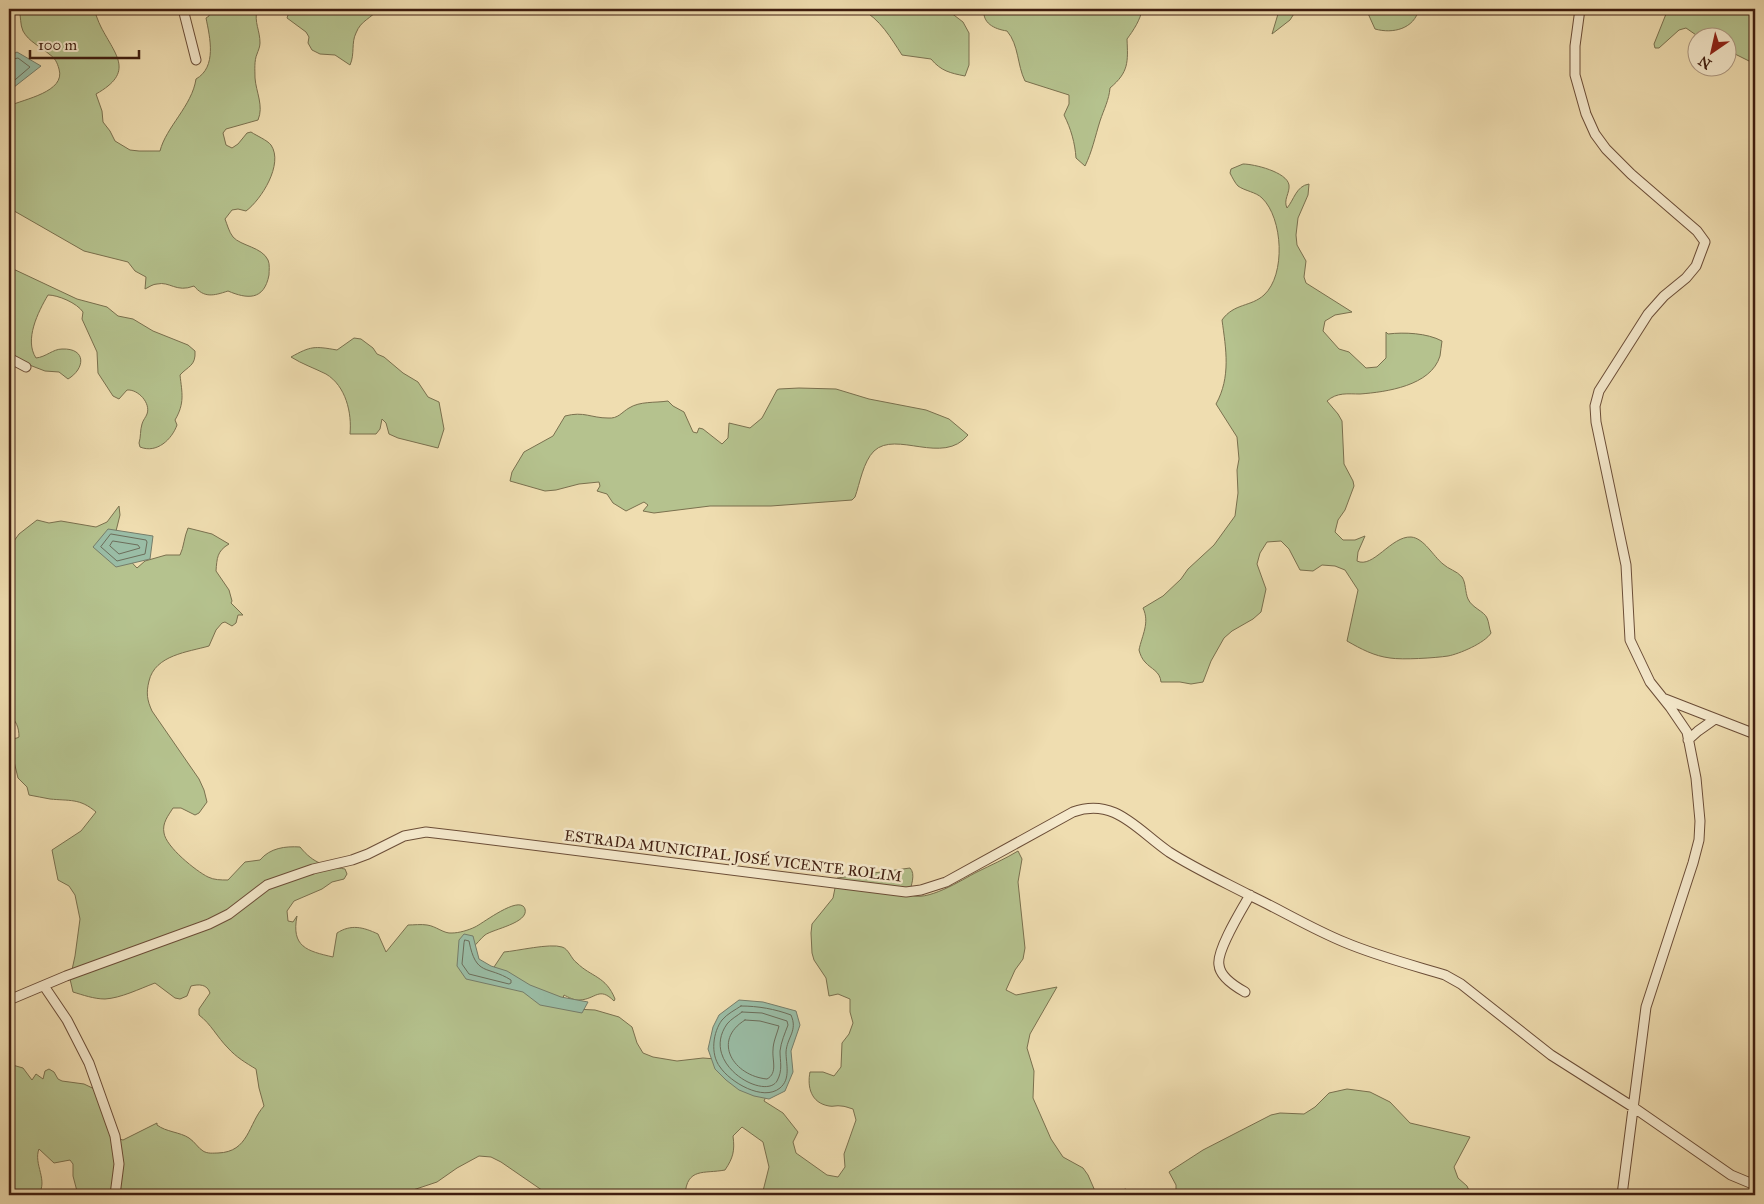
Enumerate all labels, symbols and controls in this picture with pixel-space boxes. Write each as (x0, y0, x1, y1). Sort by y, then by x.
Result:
scale bar (30, 28, 139, 60)
north arrow (1686, 28, 1736, 78)
text: 100 m (38, 36, 78, 54)
text: N (1695, 52, 1715, 73)
street label: ESTRADA MUNICIPAL JOSÉ VICENTE ROLIM (563, 825, 903, 887)

